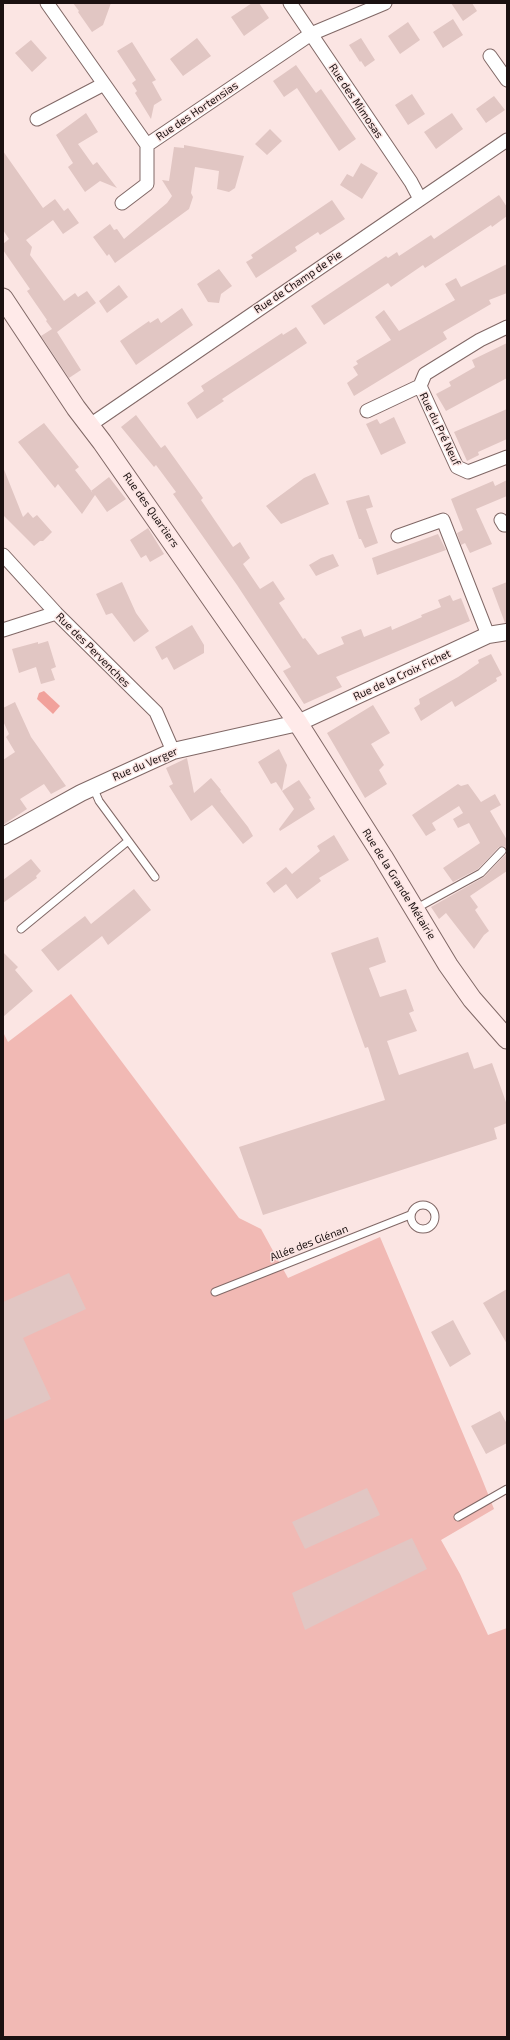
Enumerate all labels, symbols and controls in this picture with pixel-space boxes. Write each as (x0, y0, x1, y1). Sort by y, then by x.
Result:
street label: Rue des Mimosas (326, 61, 386, 141)
street label: Rue des Hortensias (153, 79, 241, 143)
street label: Rue de Champ de Pie (252, 248, 344, 316)
street label: Rue du Pré Neuf (417, 390, 463, 468)
street label: Rue des Quartiers (120, 470, 182, 550)
street label: Rue des Pervenches (53, 610, 133, 690)
street label: Rue de la Croix Fichet (351, 647, 453, 703)
street label: Rue du Verger (110, 744, 180, 784)
street label: Rue de la Grande Métairie (360, 826, 438, 942)
street label: Allée des Glénan (268, 1222, 350, 1264)

